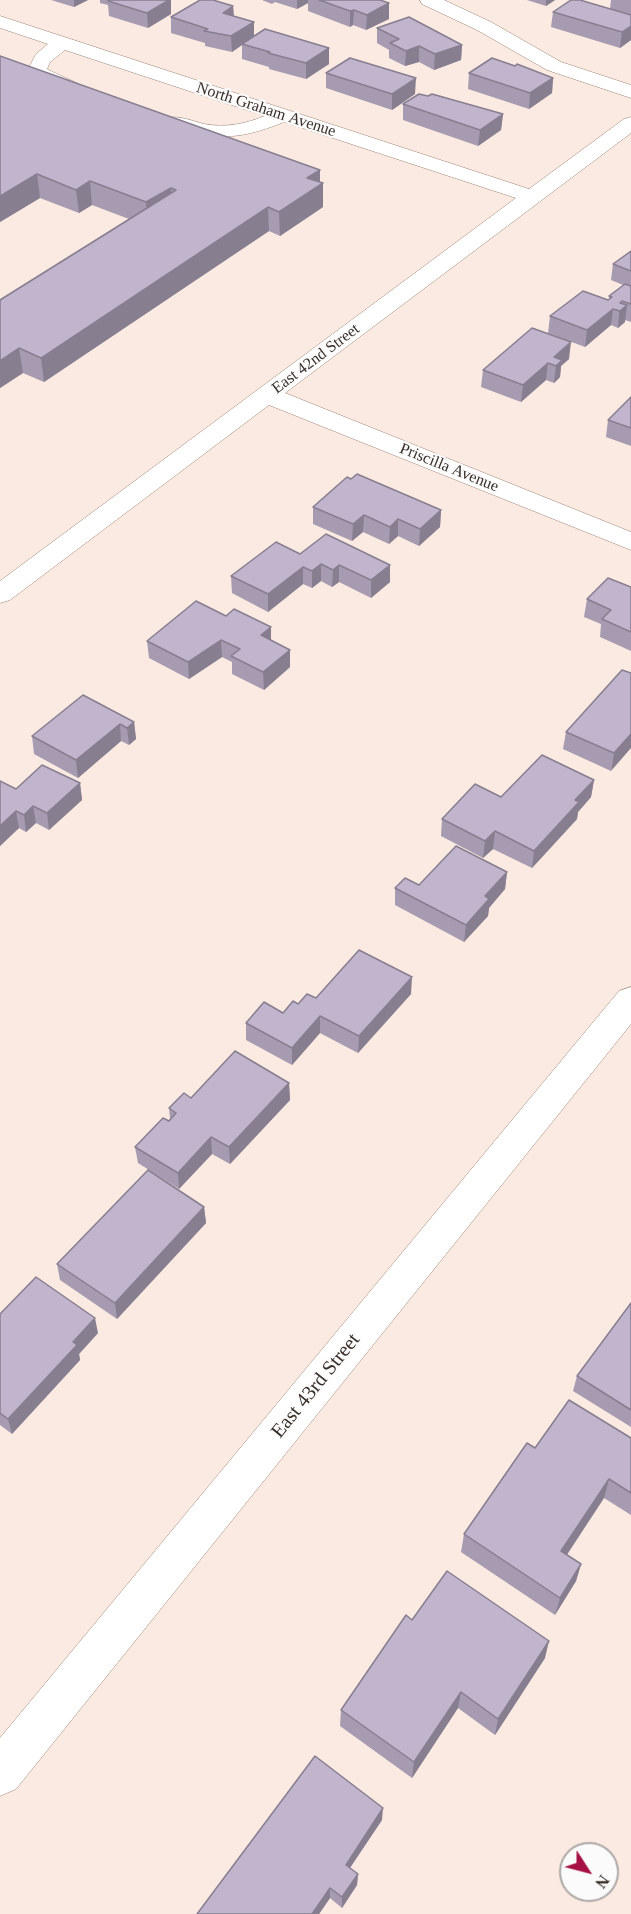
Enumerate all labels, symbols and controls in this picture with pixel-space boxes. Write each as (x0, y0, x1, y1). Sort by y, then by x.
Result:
street label: North Graham Avenue (194, 78, 338, 142)
street label: East 42nd Street (268, 320, 364, 398)
street label: Priscilla Avenue (397, 439, 501, 497)
street label: East 43rd Street (266, 1329, 366, 1443)
north arrow (559, 1842, 619, 1902)
text: N (592, 1872, 613, 1891)

